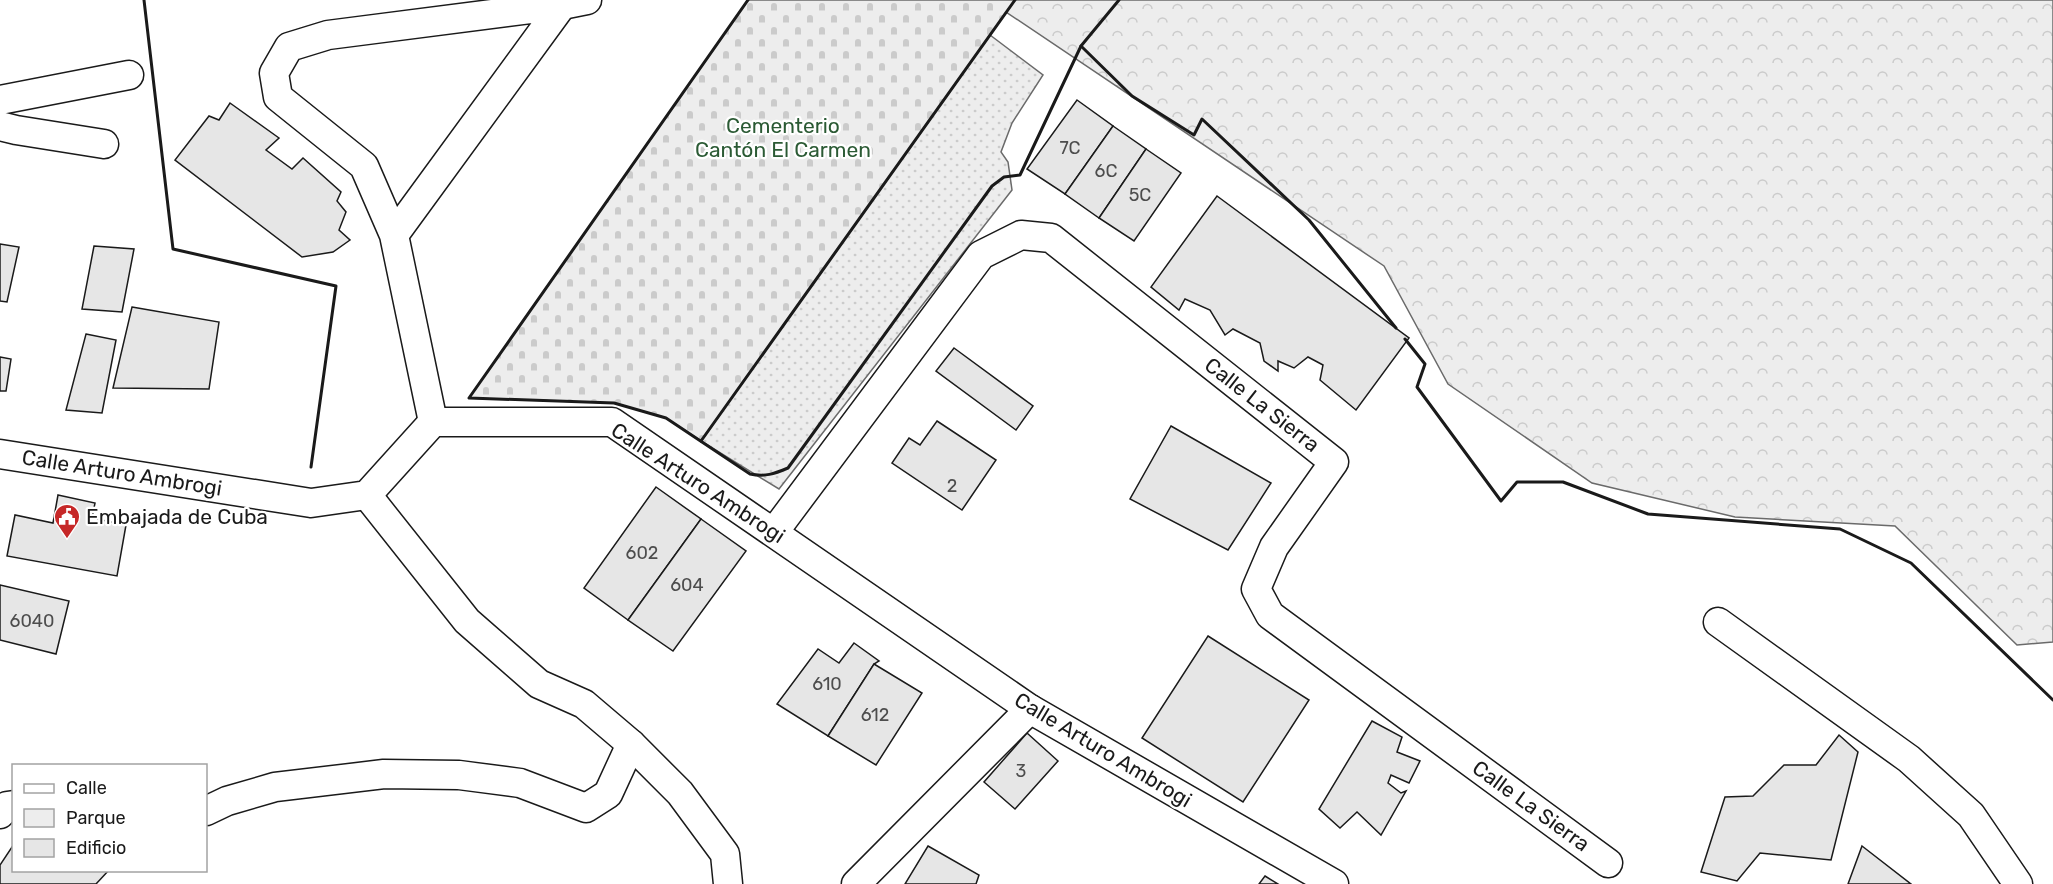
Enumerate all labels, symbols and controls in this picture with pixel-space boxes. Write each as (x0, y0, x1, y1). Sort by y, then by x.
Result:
park label: Cementerio Cantón El Carmen (695, 113, 871, 162)
house number: 7C (1059, 137, 1081, 159)
house number: 6C (1095, 160, 1117, 182)
house number: 5C (1129, 184, 1151, 206)
street label: Calle La Sierra (1200, 352, 1325, 457)
street label: Calle Arturo Ambrogi (607, 417, 790, 548)
street label: Calle Arturo Ambrogi (20, 444, 224, 501)
house number: 2 (947, 475, 957, 497)
public building icon: Embajada de Cuba (52, 502, 82, 540)
place label: Embajada de Cuba (86, 504, 268, 529)
house number: 602 (626, 542, 658, 564)
house number: 604 (670, 574, 704, 596)
house number: 6040 (10, 610, 54, 632)
house number: 610 (812, 673, 842, 695)
street label: Calle Arturo Ambrogi (1010, 687, 1196, 812)
house number: 612 (861, 704, 889, 726)
street label: Calle La Sierra (1468, 755, 1595, 856)
house number: 3 (1016, 760, 1026, 782)
legend (12, 764, 207, 872)
text: Calle (66, 777, 107, 799)
text: Parque (66, 807, 126, 829)
text: Edificio (66, 837, 126, 859)

